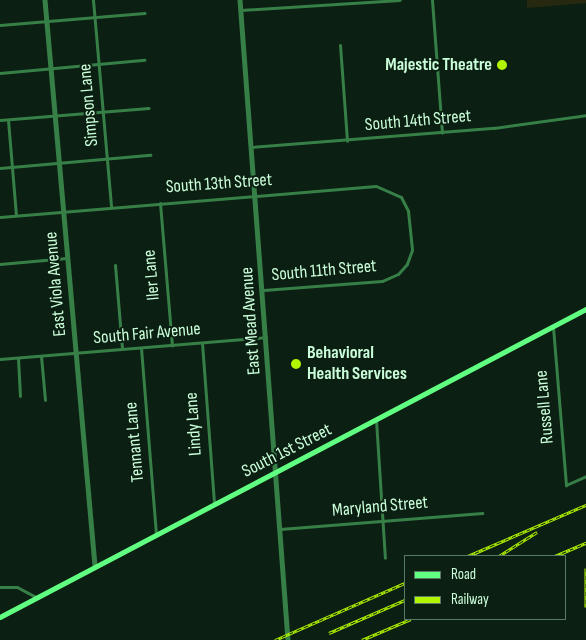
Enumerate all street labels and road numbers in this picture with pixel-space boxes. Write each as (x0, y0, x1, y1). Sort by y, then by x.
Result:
street label: Simpson Lane (75, 63, 103, 147)
street label: South 14th Street (364, 106, 472, 136)
street label: South 13th Street (165, 170, 273, 198)
street label: East Viola Avenue (41, 231, 71, 337)
street label: Iler Lane (139, 249, 165, 301)
street label: South 11th Street (271, 256, 377, 286)
street label: East Mead Avenue (236, 266, 266, 376)
street label: South Fair Avenue (92, 319, 202, 349)
street label: Russell Lane (531, 369, 559, 445)
street label: Lindy Lane (181, 392, 207, 456)
street label: Tennant Lane (121, 401, 149, 483)
street label: South 1st Street (239, 419, 335, 483)
street label: Maryland Street (331, 492, 429, 522)

